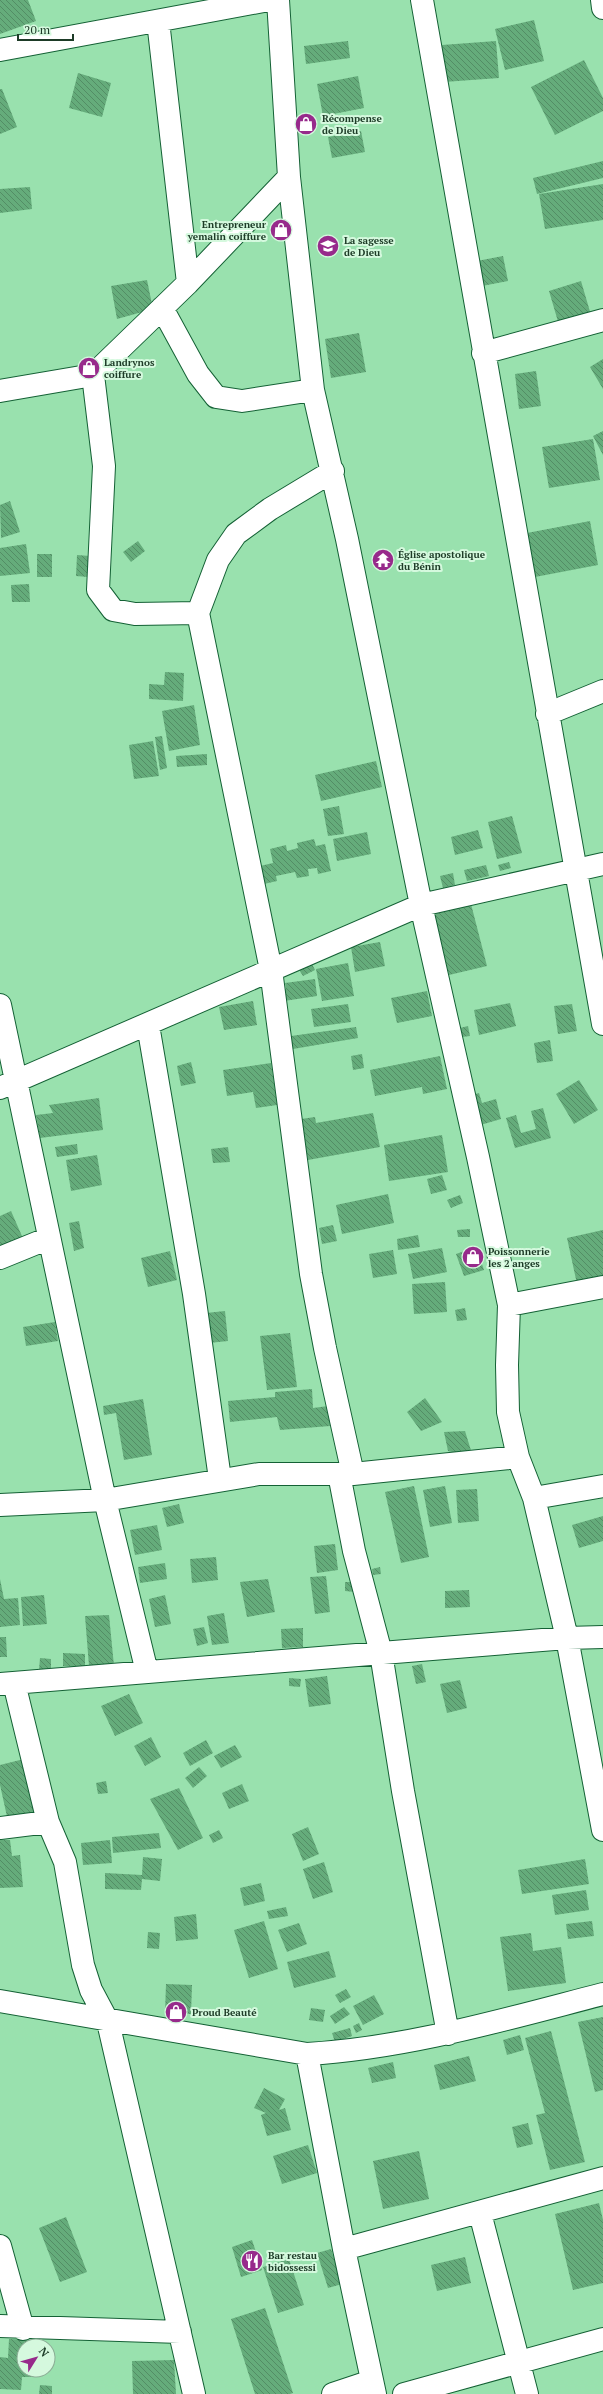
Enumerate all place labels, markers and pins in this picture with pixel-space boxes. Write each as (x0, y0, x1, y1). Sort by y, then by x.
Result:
shop icon: Récompense de Dieu (293, 111, 319, 137)
place label: Récompense de Dieu (322, 112, 382, 137)
shop icon: Entrepreneur yemalin coiffure (268, 217, 294, 243)
place label: Entrepreneur yemalin coiffure (187, 218, 267, 243)
school or university icon: La sagesse de Dieu (315, 233, 341, 259)
place label: La sagesse de Dieu (344, 234, 394, 259)
shop icon: Landrynos coiffure (76, 355, 102, 381)
place label: Landrynos coiffure (104, 356, 155, 381)
temple icon: Église apostolique du Bénin (370, 547, 396, 573)
place label: Église apostolique du Bénin (398, 548, 486, 573)
shop icon: Poissonnerie les 2 anges (460, 1244, 486, 1270)
place label: Poissonnerie les 2 anges (488, 1245, 550, 1270)
shop icon: Proud Beauté (163, 1999, 189, 2025)
place label: Proud Beauté (192, 2006, 257, 2019)
restaurant icon: Bar restau bidossessi (239, 2248, 265, 2274)
place label: Bar restau bidossessi (267, 2249, 318, 2274)

